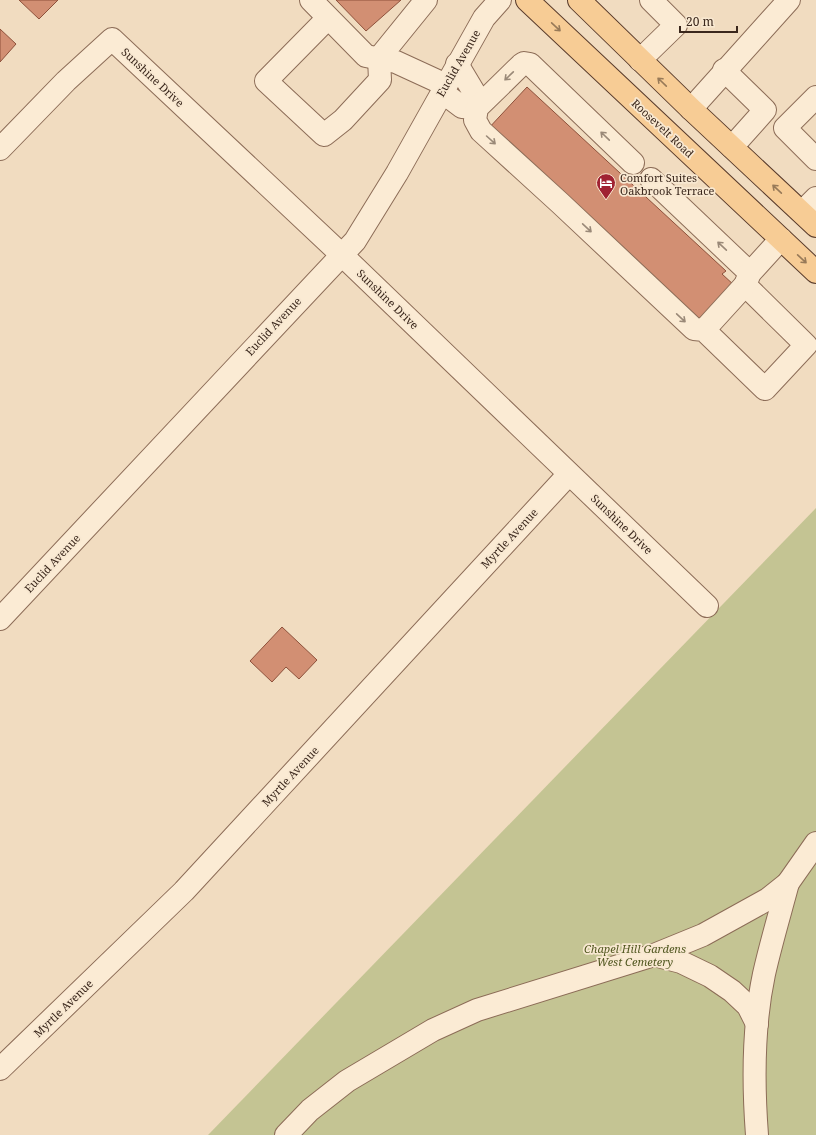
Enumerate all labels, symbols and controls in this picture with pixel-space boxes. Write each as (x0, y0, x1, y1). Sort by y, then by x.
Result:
scale bar (680, 8, 737, 34)
text: 20 m (686, 13, 714, 30)
one-way arrow (551, 22, 561, 32)
street label: Euclid Avenue (433, 27, 483, 99)
street label: Sunshine Drive (119, 44, 188, 110)
one-way arrow (504, 71, 514, 81)
one-way arrow (657, 77, 667, 87)
street label: Roosevelt Road (629, 95, 697, 161)
one-way arrow (600, 131, 610, 140)
one-way arrow (486, 136, 496, 145)
place label: Comfort Suites Oakbrook Terrace (620, 170, 715, 198)
hotel icon: Comfort Suites Oakbrook Terrace (595, 172, 617, 200)
one-way arrow (772, 184, 782, 194)
one-way arrow (582, 223, 592, 233)
one-way arrow (717, 241, 727, 251)
one-way arrow (797, 254, 807, 263)
street label: Sunshine Drive (354, 266, 422, 332)
street label: Euclid Avenue (242, 293, 304, 359)
one-way arrow (676, 313, 686, 322)
street label: Sunshine Drive (588, 491, 656, 557)
street label: Myrtle Avenue (477, 505, 541, 571)
street label: Euclid Avenue (21, 530, 83, 596)
street label: Myrtle Avenue (258, 743, 322, 809)
park label: Chapel Hill Gardens West Cemetery (584, 941, 686, 969)
street label: Myrtle Avenue (30, 976, 96, 1040)

